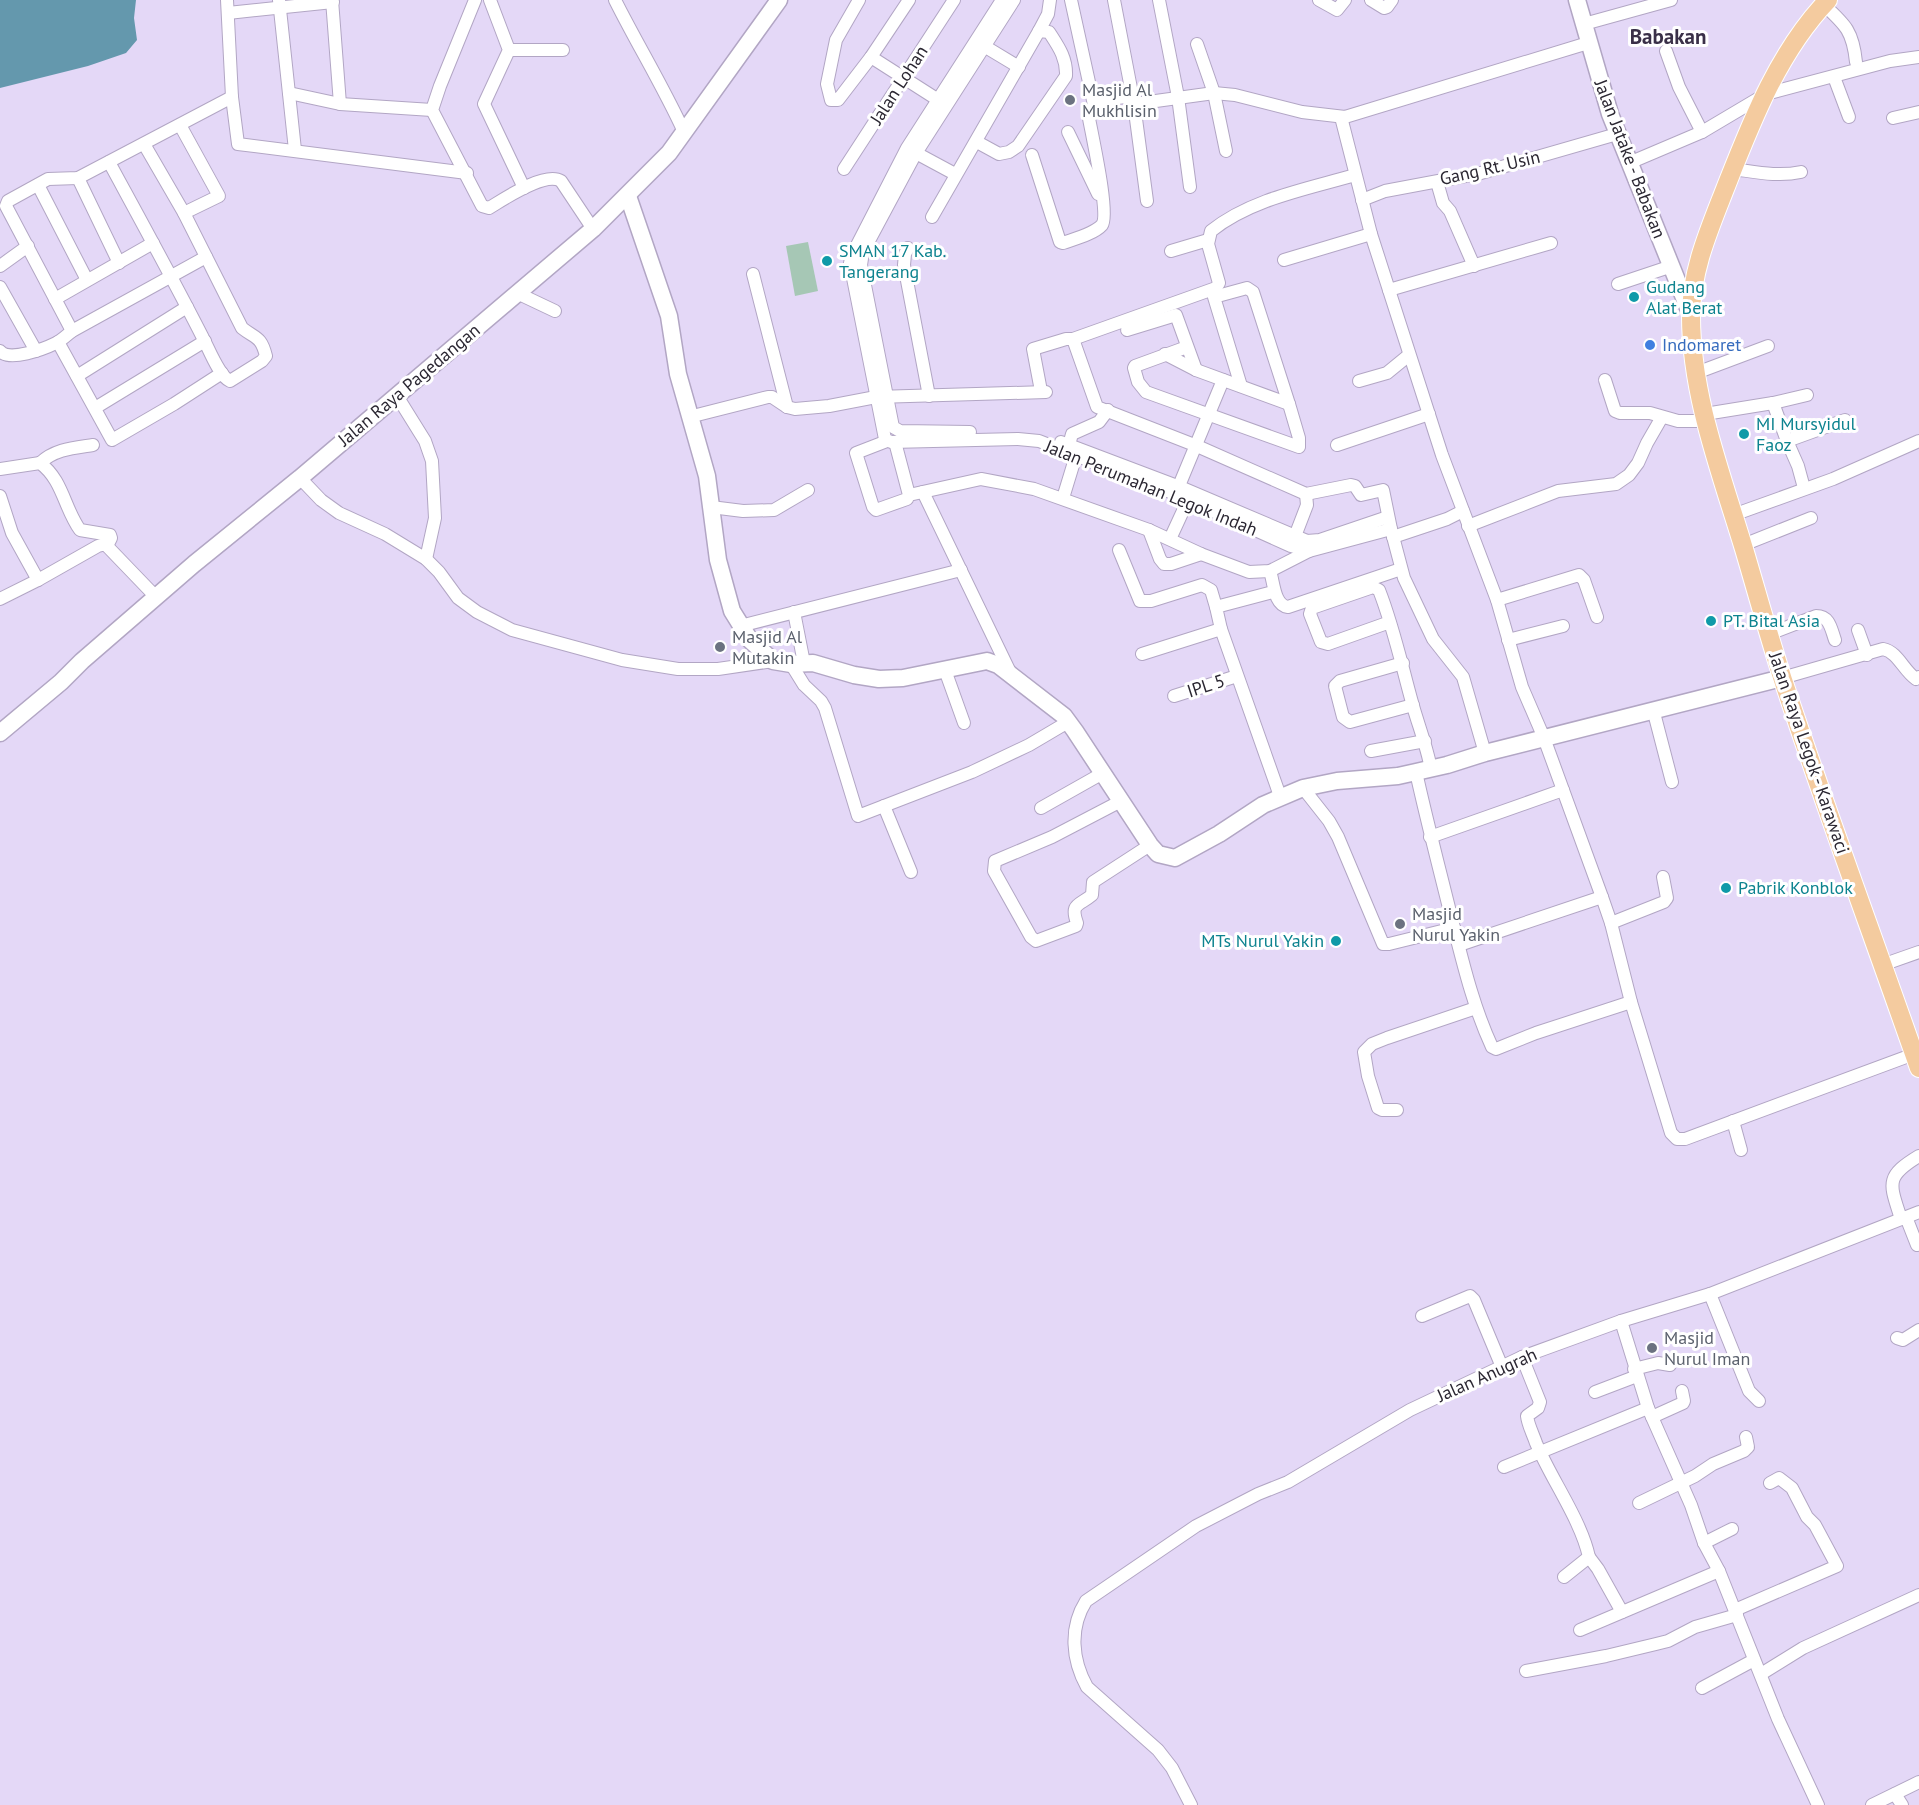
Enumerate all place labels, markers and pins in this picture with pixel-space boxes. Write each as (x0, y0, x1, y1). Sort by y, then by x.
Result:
place label: Masjid Al Mukhlisin (1082, 78, 1157, 122)
marker: Masjid Al Mukhlisin (1063, 93, 1077, 107)
place label: SMAN 17 Kab. Tangerang (839, 239, 946, 283)
marker: SMAN 17 Kab. Tangerang (820, 254, 834, 268)
place label: Gudang Alat Berat (1646, 275, 1722, 319)
marker: Gudang Alat Berat (1627, 290, 1641, 304)
place label: Indomaret (1662, 333, 1741, 356)
marker: Indomaret (1643, 338, 1657, 352)
place label: MI Mursyidul Faoz (1756, 412, 1857, 456)
marker: MI Mursyidul Faoz (1737, 427, 1751, 441)
place label: PT. Bital Asia (1723, 609, 1820, 632)
marker: PT. Bital Asia (1704, 614, 1718, 628)
place label: Masjid Al Mutakin (732, 625, 803, 669)
marker: Masjid Al Mutakin (713, 640, 727, 654)
place label: Pabrik Konblok (1738, 876, 1853, 899)
marker: Pabrik Konblok (1719, 881, 1733, 895)
place label: Masjid Nurul Yakin (1412, 902, 1500, 946)
marker: Masjid Nurul Yakin (1393, 917, 1407, 931)
place label: MTs Nurul Yakin (1201, 929, 1324, 952)
marker: MTs Nurul Yakin (1329, 934, 1343, 948)
place label: Masjid Nurul Iman (1664, 1326, 1750, 1370)
marker: Masjid Nurul Iman (1645, 1341, 1659, 1355)

